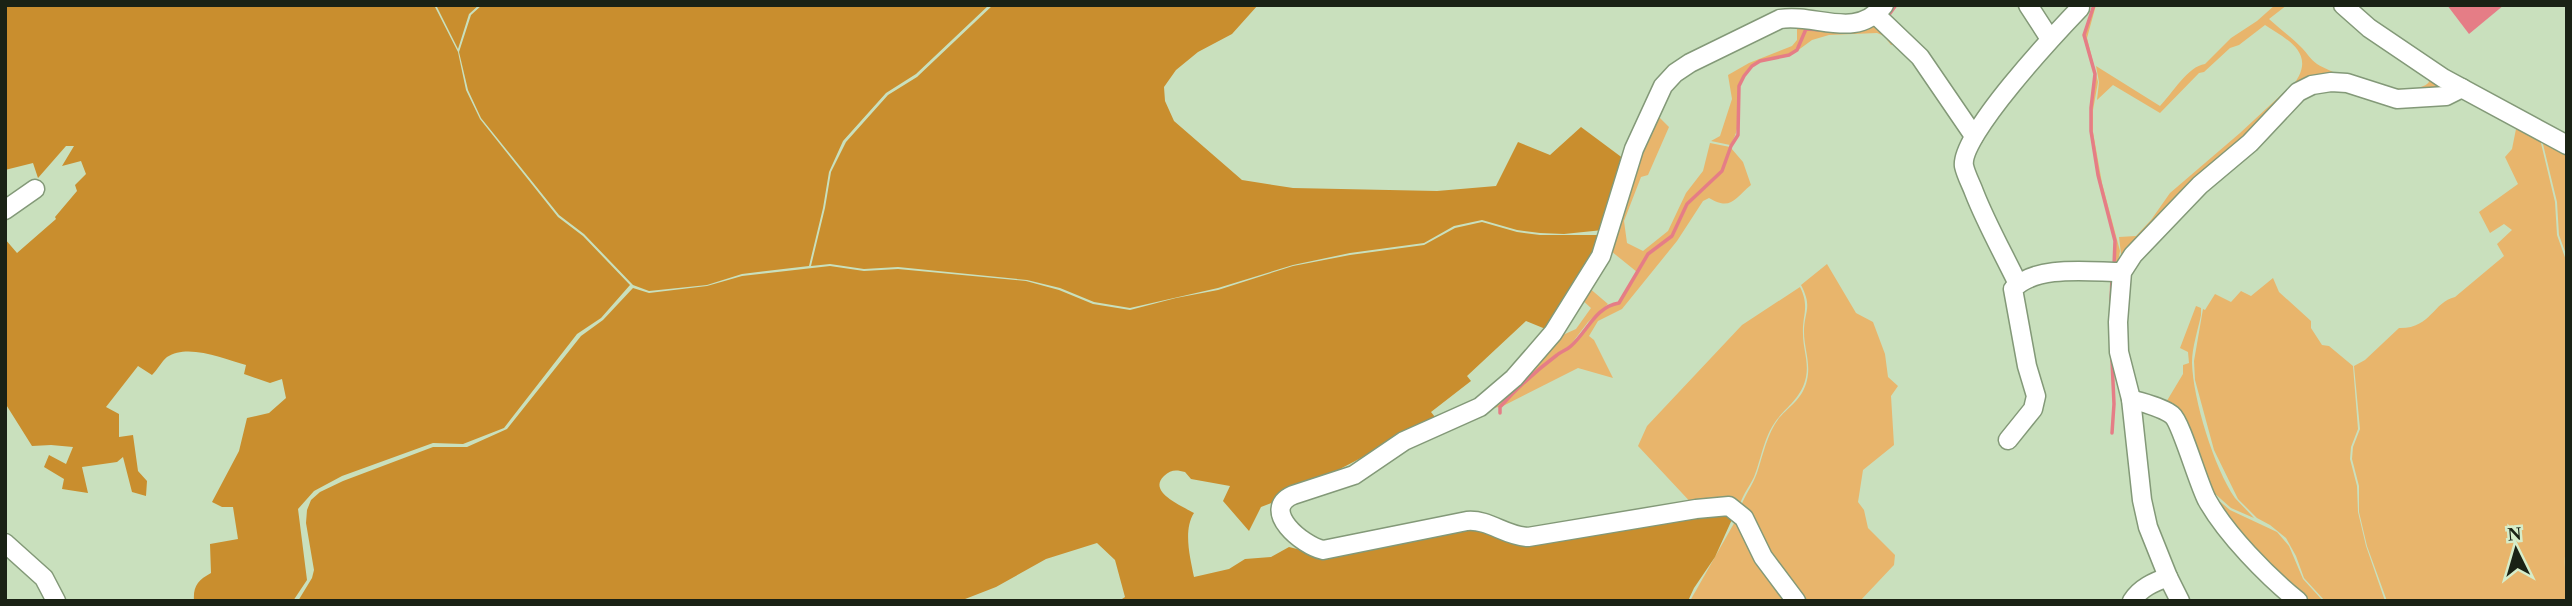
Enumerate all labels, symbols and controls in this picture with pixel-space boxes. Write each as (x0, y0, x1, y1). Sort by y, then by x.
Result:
north arrow (2481, 515, 2551, 585)
text: N (2507, 522, 2523, 545)

